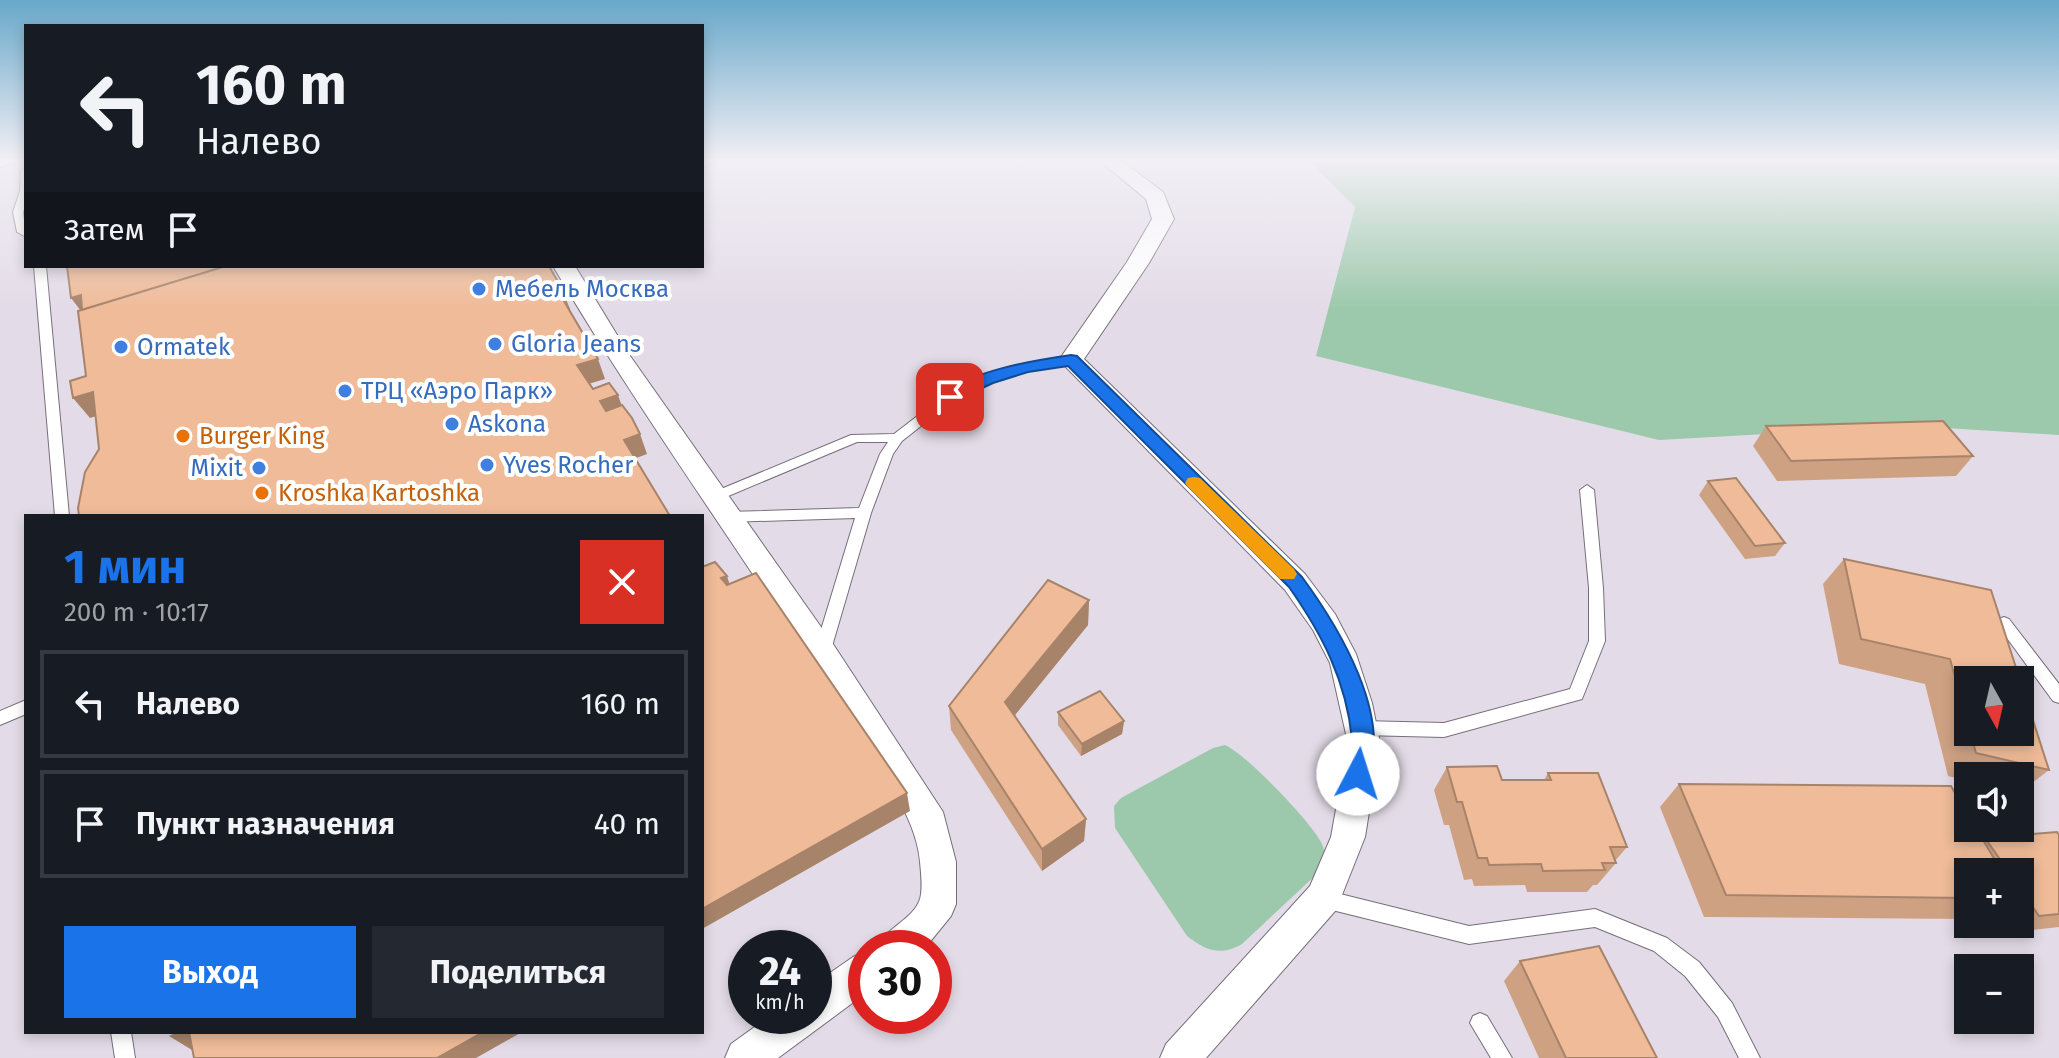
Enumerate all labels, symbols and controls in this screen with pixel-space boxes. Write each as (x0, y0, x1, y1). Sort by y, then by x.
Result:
text: 160 m (196, 52, 347, 119)
icon: left (64, 56, 168, 160)
text: Налево (196, 120, 322, 164)
icon: arrive (161, 208, 205, 252)
text: Затем (64, 212, 145, 248)
place label: Мебель Москва (495, 275, 669, 303)
marker: Мебель Москва (470, 280, 488, 298)
place label: Gloria Jeans (511, 330, 641, 358)
place label: Ormatek (137, 333, 231, 361)
marker: Gloria Jeans (486, 335, 504, 353)
marker: Ormatek (112, 338, 130, 356)
pin (916, 363, 984, 431)
icon: arrive (928, 375, 972, 419)
place label: ТРЦ «Аэро Парк» (361, 377, 553, 405)
marker: ТРЦ «Аэро Парк» (336, 382, 354, 400)
place label: Askona (468, 410, 546, 438)
marker: Askona (443, 415, 461, 433)
place label: Burger King (199, 422, 325, 450)
marker: Burger King (174, 427, 192, 445)
place label: Yves Rocher (503, 451, 634, 479)
place label: Mixit (190, 454, 243, 482)
marker: Yves Rocher (478, 456, 496, 474)
marker: Mixit (250, 459, 268, 477)
place label: Kroshka Kartoshka (278, 479, 480, 507)
marker: Kroshka Kartoshka (253, 484, 271, 502)
text: 1 мин (64, 538, 186, 596)
button: close (580, 540, 664, 624)
text: 200 m · 10:17 (64, 597, 209, 628)
north arrow (1954, 666, 2034, 746)
map controls (1954, 666, 2034, 1034)
icon: left (68, 682, 112, 726)
text: Налево (136, 686, 240, 722)
text: 160 m (581, 686, 660, 722)
position arrow (1316, 732, 1400, 816)
button: sound (1954, 762, 2034, 842)
icon: arrive (68, 802, 112, 846)
text: Пункт назначения (136, 806, 395, 842)
text: 40 m (594, 806, 660, 842)
button: + (1954, 858, 2034, 938)
button: Выход (64, 926, 356, 1018)
button: Поделиться (372, 926, 664, 1018)
speed limit sign: 30 (848, 930, 952, 1034)
text: 24 (759, 948, 801, 996)
button: − (1954, 954, 2034, 1034)
text: km/h (755, 990, 805, 1014)

